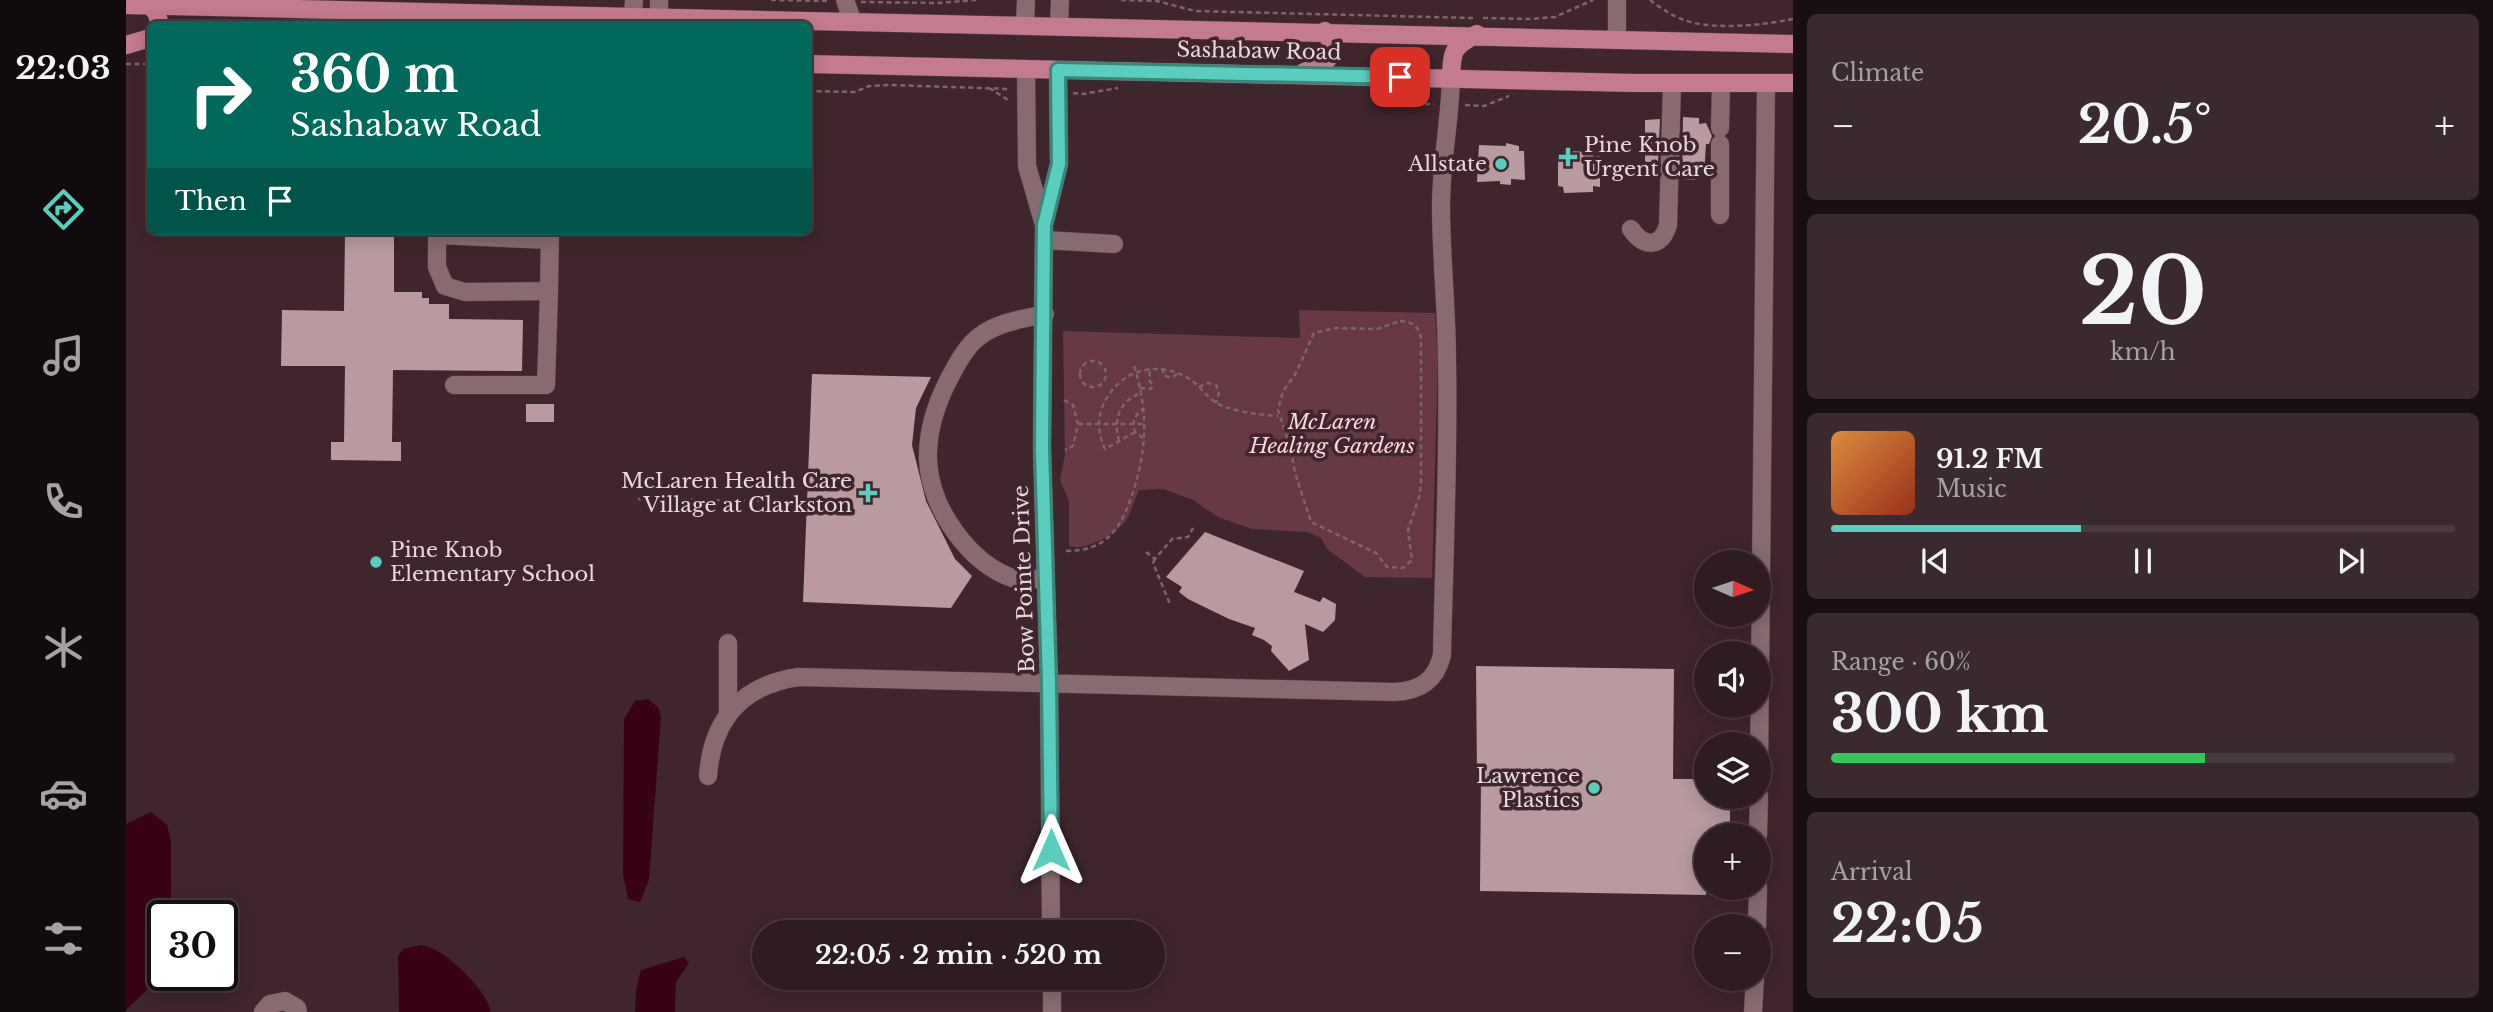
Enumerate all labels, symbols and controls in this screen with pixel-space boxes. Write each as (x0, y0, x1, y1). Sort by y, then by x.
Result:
street label: Sashabaw Road (1176, 37, 1342, 65)
text: 360 m (290, 44, 458, 105)
pin (1370, 47, 1430, 107)
text: 22:03 (15, 48, 111, 88)
icon: right (175, 49, 266, 140)
icon: arrive (1381, 58, 1419, 96)
text: Climate (1831, 59, 1924, 87)
text: 20.5° (2078, 93, 2212, 157)
text: − (1831, 102, 1855, 149)
text: + (2434, 102, 2455, 149)
text: Sashabaw Road (290, 105, 541, 145)
place label: Pine Knob Urgent Care (1584, 132, 1715, 182)
marker: Pine Knob Urgent Care (1558, 147, 1578, 167)
place label: Allstate (1407, 151, 1487, 177)
marker: Allstate (1493, 156, 1509, 172)
icon: arrive (261, 182, 299, 220)
icon: directions (39, 185, 88, 234)
text: Then (175, 185, 247, 217)
text: 20 (2079, 236, 2207, 349)
icon: music (39, 331, 88, 380)
text: km/h (2110, 338, 2176, 366)
park label: McLaren Healing Gardens (1248, 409, 1415, 459)
text: 91.2 FM (1936, 443, 2043, 475)
place label: McLaren Health Care Village at Clarkston (621, 468, 852, 518)
text: Music (1936, 475, 2007, 503)
icon: phone (39, 477, 88, 526)
marker: McLaren Health Care Village at Clarkston (858, 483, 878, 503)
street label: Bow Pointe Drive (1008, 485, 1040, 673)
place label: Pine Knob Elementary School (390, 537, 595, 587)
icon: previous (1916, 542, 1954, 580)
icon: pause (2124, 542, 2162, 580)
icon: next (2332, 542, 2370, 580)
north arrow (1694, 550, 1771, 626)
map controls (1694, 550, 1771, 991)
marker: Pine Knob Elementary School (368, 554, 384, 570)
icon: climate (39, 623, 88, 672)
button: sound (1694, 641, 1771, 718)
text: Range · 60% (1831, 648, 1971, 676)
text: 300 km (1831, 682, 2049, 746)
button: layers (1694, 732, 1771, 809)
place label: Lawrence Plastics (1476, 763, 1580, 813)
icon: car (39, 769, 88, 818)
marker: Lawrence Plastics (1586, 780, 1602, 796)
position arrow (1014, 813, 1088, 887)
button: + (1694, 823, 1771, 900)
text: Arrival (1831, 858, 1912, 886)
text: 22:05 (1831, 892, 1984, 956)
speed limit sign: 30 (147, 900, 238, 991)
icon: filters (39, 914, 88, 963)
button: − (1694, 914, 1771, 991)
text: 22:05 · 2 min · 520 m (815, 939, 1102, 971)

